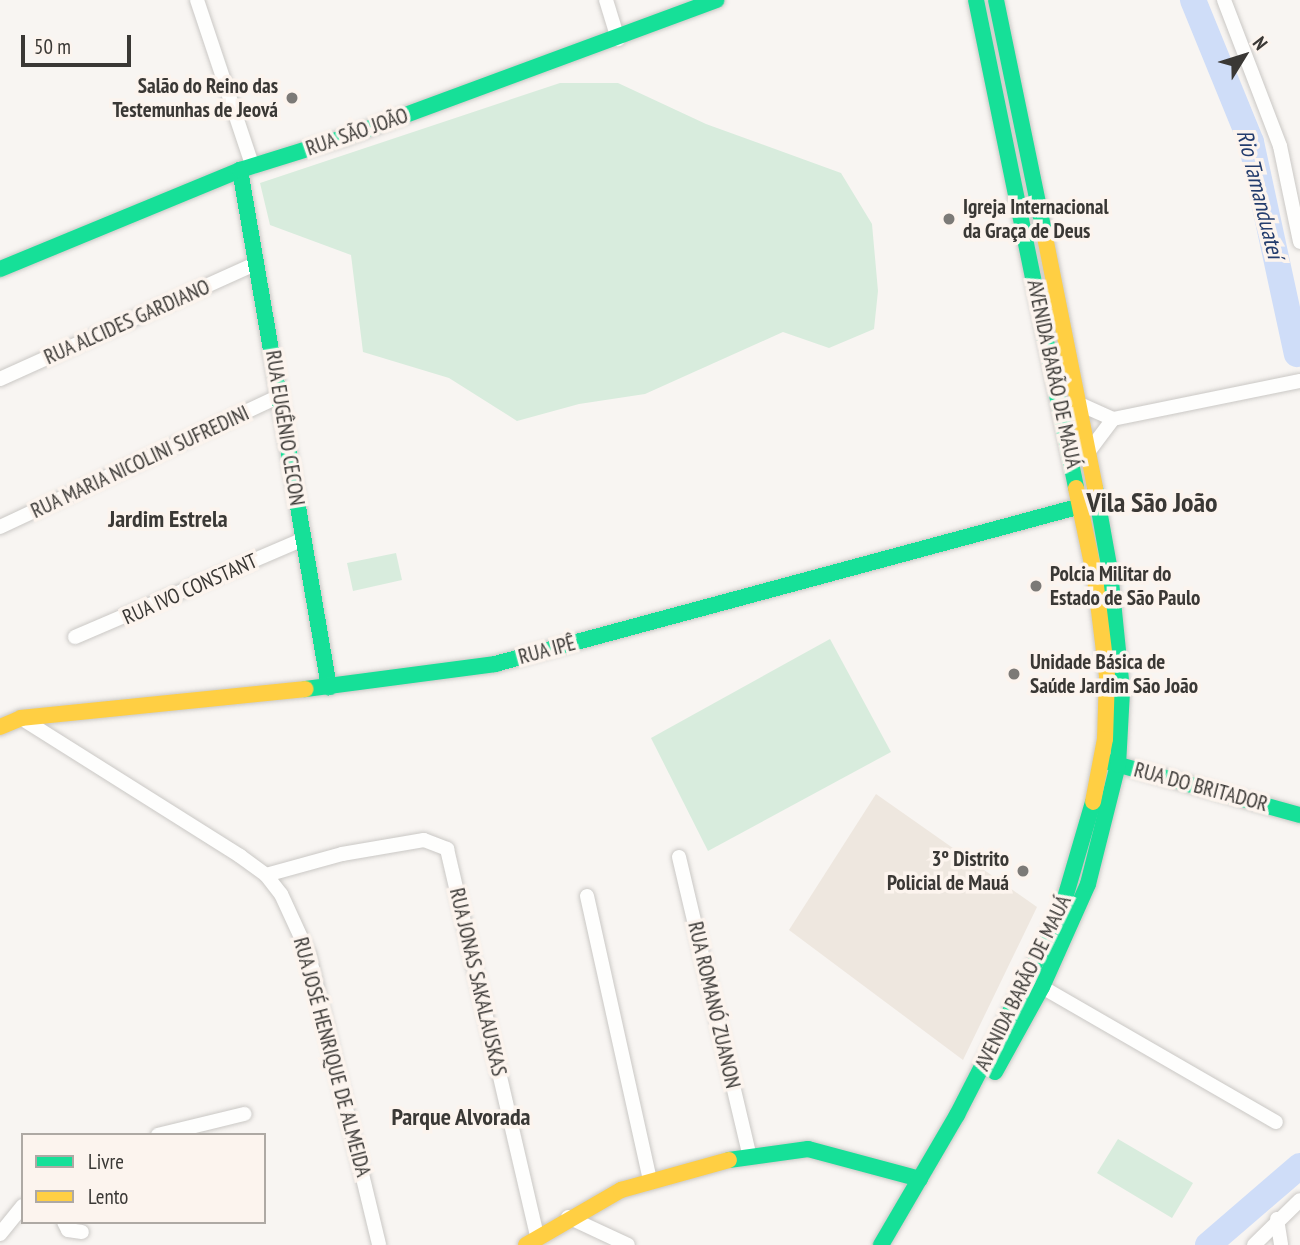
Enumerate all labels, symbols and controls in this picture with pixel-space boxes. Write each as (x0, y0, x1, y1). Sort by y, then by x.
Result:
scale bar (24, 21, 135, 65)
north arrow (1209, 21, 1279, 91)
text: N (1248, 32, 1273, 54)
text: 50 m (34, 33, 71, 60)
place label: Salão do Reino das Testemunhas de Jeová (112, 73, 278, 123)
marker: Salão do Reino das Testemunhas de Jeová (284, 90, 300, 106)
street label: RUA SÃO JOÃO (302, 103, 412, 161)
water label: Rio Tamanduateí (1231, 126, 1289, 262)
place label: Igreja Internacional da Graça de Deus (963, 194, 1109, 244)
marker: Igreja Internacional da Graça de Deus (941, 211, 957, 227)
street label: RUA ALCIDES GARDIANO (40, 274, 214, 370)
street label: AVENIDA BARÃO DE MAUÁ (1022, 277, 1086, 471)
street label: RUA EUGÊNIO CECON (260, 348, 310, 508)
street label: RUA MARIA NICOLINI SUFREDINI (26, 400, 254, 524)
district label: Vila São João (1086, 485, 1218, 519)
district label: Jardim Estrela (108, 505, 228, 533)
street label: RUA IVO CONSTANT (118, 548, 262, 630)
place label: Polcia Militar do Estado de São Paulo (1050, 561, 1200, 611)
marker: Polcia Militar do Estado de São Paulo (1028, 578, 1044, 594)
street label: RUA IPÊ (515, 630, 579, 670)
place label: Unidade Básica de Saúde Jardim São João (1030, 649, 1198, 699)
marker: Unidade Básica de Saúde Jardim São João (1004, 664, 1024, 684)
street label: RUA DO BRITADOR (1131, 757, 1271, 817)
place label: 3º Distrito Policial de Mauá (887, 846, 1009, 896)
marker: 3º Distrito Policial de Mauá (1015, 863, 1031, 879)
street label: RUA JONAS SAKALAUSKAS (444, 885, 512, 1079)
street label: AVENIDA BARÃO DE MAUÁ (969, 891, 1077, 1075)
street label: RUA ROMANÓ ZUANON (682, 919, 746, 1091)
street label: RUA JOSÉ HENRIQUE DE ALMEIDA (288, 934, 376, 1180)
district label: Parque Alvorada (391, 1103, 531, 1131)
legend (21, 1133, 266, 1224)
text: Livre (88, 1148, 124, 1175)
text: Lento (88, 1183, 128, 1210)

